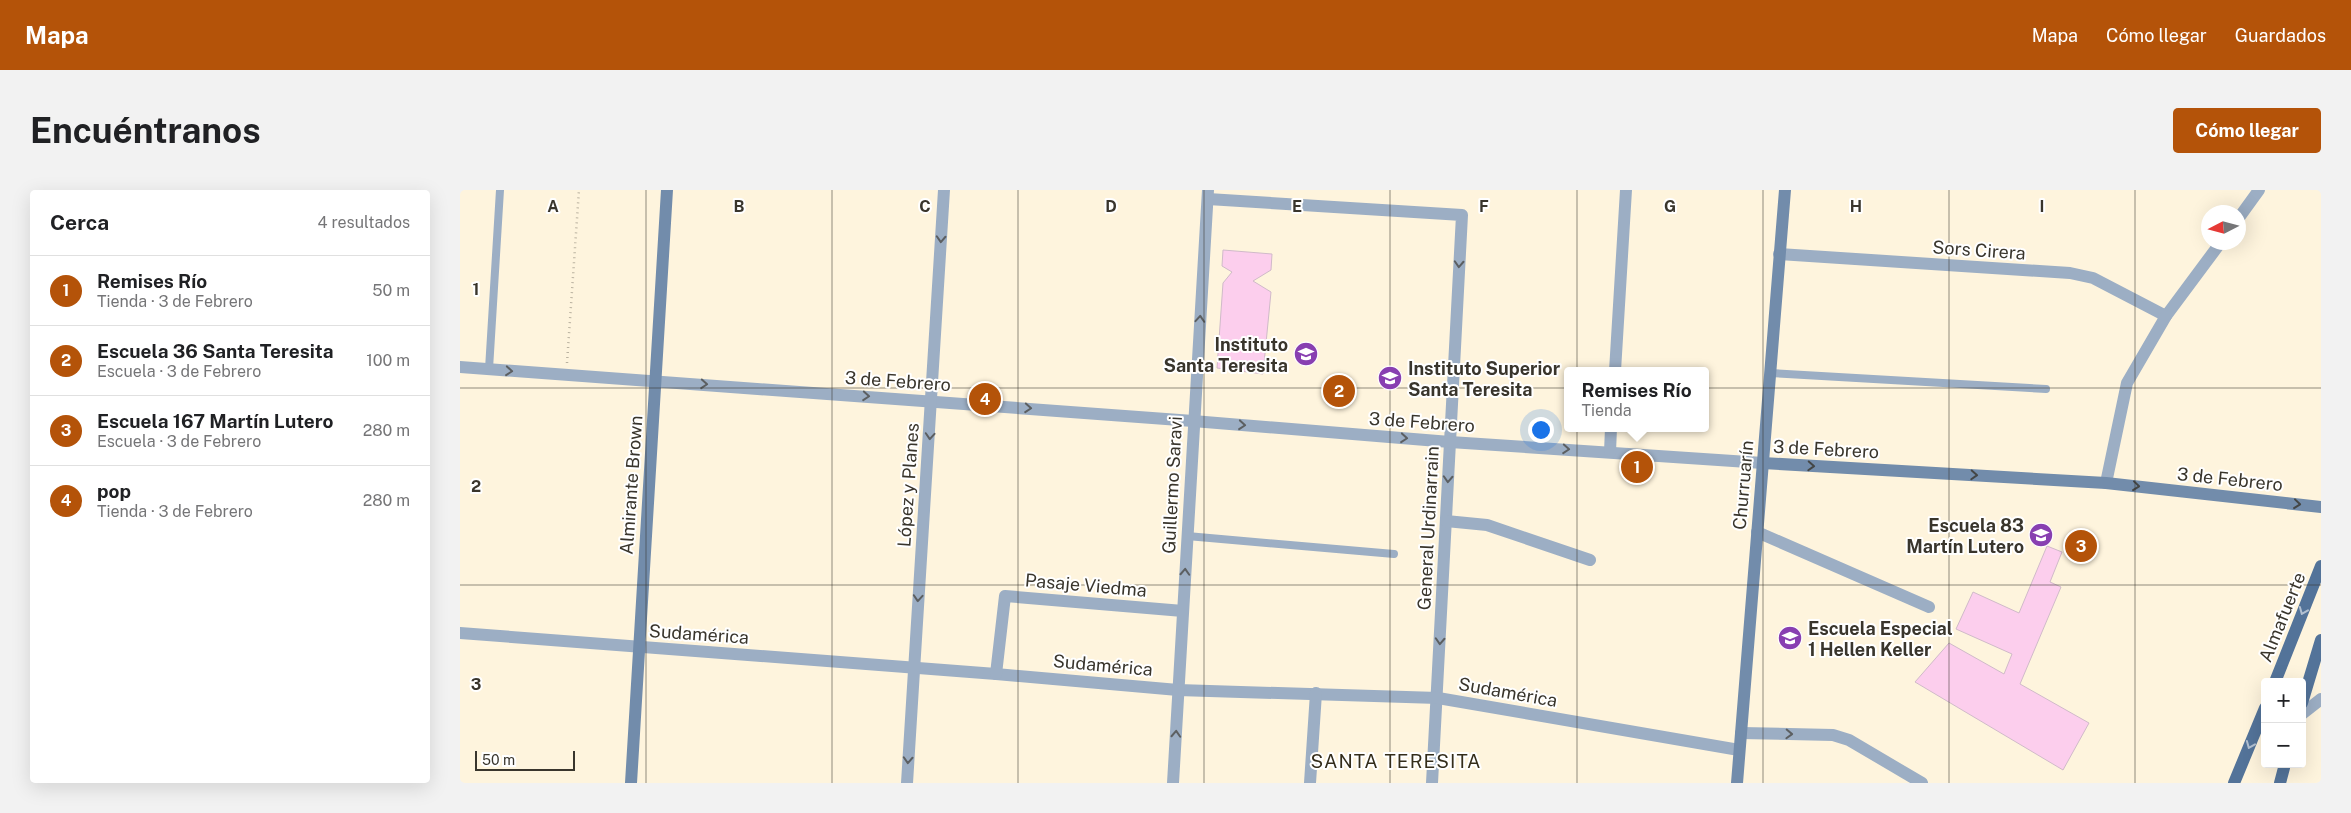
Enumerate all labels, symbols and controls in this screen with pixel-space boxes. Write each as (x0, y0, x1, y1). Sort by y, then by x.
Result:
text: Mapa (25, 21, 89, 49)
text: Mapa (2032, 25, 2078, 46)
text: Cómo llegar (2106, 25, 2207, 46)
text: Guardados (2235, 25, 2326, 46)
button: Cómo llegar (2173, 108, 2321, 153)
text: Encuéntranos (30, 110, 261, 151)
text: A (547, 197, 559, 216)
text: B (734, 197, 745, 216)
text: C (919, 197, 931, 216)
text: D (1105, 197, 1117, 216)
text: E (1292, 197, 1302, 216)
text: F (1479, 197, 1489, 216)
text: G (1664, 197, 1676, 216)
text: H (1850, 197, 1862, 216)
text: I (2040, 197, 2044, 216)
north arrow (2201, 205, 2246, 250)
text: Cerca (50, 210, 109, 235)
text: 4 resultados (318, 213, 410, 232)
one-way arrow (936, 235, 947, 243)
street label: Sors Cirera (1932, 236, 2026, 264)
one-way arrow (1454, 260, 1465, 268)
text: Remises Río (97, 270, 207, 292)
text: 1 (473, 280, 479, 299)
text: 1 (63, 281, 69, 300)
text: 50 m (372, 281, 410, 300)
text: Tienda · 3 de Febrero (97, 292, 253, 311)
one-way arrow (1194, 315, 1205, 323)
place label: Instituto Santa Teresita (1164, 334, 1288, 376)
text: Escuela 36 Santa Teresita (97, 340, 334, 362)
school or university icon: Instituto Santa Teresita (1293, 341, 1319, 367)
text: 2 (61, 351, 71, 370)
text: 100 m (366, 351, 410, 370)
place label: Instituto Superior Santa Teresita (1408, 358, 1561, 400)
text: Escuela · 3 de Febrero (97, 362, 261, 381)
one-way arrow (505, 365, 513, 376)
school or university icon: Instituto Superior Santa Teresita (1377, 365, 1403, 391)
street label: 3 de Febrero (844, 367, 952, 395)
popup (1564, 367, 1709, 432)
pin: 2 (1323, 372, 1355, 410)
one-way arrow (700, 379, 708, 390)
text: Remises Río (1581, 379, 1692, 401)
pin: 4 (969, 380, 1001, 418)
one-way arrow (862, 390, 870, 401)
text: Tienda (1581, 401, 1632, 420)
one-way arrow (1024, 402, 1032, 413)
street label: 3 de Febrero (1368, 408, 1476, 436)
text: Escuela 167 Martín Lutero (97, 410, 334, 432)
street label: Almirante Brown (616, 415, 646, 555)
street label: Guillermo Saravi (1158, 416, 1186, 554)
your location (1528, 417, 1554, 443)
one-way arrow (1238, 419, 1246, 430)
text: 3 (61, 421, 71, 440)
text: 280 m (363, 421, 410, 440)
street label: López y Planes (893, 422, 923, 548)
text: Escuela · 3 de Febrero (97, 432, 261, 451)
one-way arrow (924, 432, 935, 440)
one-way arrow (1400, 432, 1408, 443)
street label: 3 de Febrero (1772, 436, 1880, 462)
street label: Churruarín (1729, 439, 1757, 531)
one-way arrow (1562, 444, 1570, 455)
street label: General Urdinarrain (1413, 445, 1443, 611)
pin: 1 (1621, 448, 1653, 486)
one-way arrow (1808, 460, 1816, 471)
street label: 3 de Febrero (2176, 463, 2284, 495)
one-way arrow (1970, 470, 1978, 481)
one-way arrow (1443, 475, 1454, 483)
text: 2 (471, 477, 481, 496)
text: pop (97, 480, 131, 502)
one-way arrow (2132, 480, 2140, 491)
text: 4 (61, 491, 71, 510)
text: 280 m (363, 491, 410, 510)
one-way arrow (2294, 498, 2302, 509)
text: Tienda · 3 de Febrero (97, 502, 253, 521)
place label: Escuela 83 Martín Lutero (1906, 515, 2024, 557)
school or university icon: Escuela 83 Martín Lutero (2028, 522, 2054, 548)
pin: 3 (2065, 527, 2097, 565)
one-way arrow (1179, 568, 1190, 576)
street label: Pasaje Viedma (1024, 569, 1148, 601)
street label: Almafuerte (2254, 569, 2310, 665)
one-way arrow (912, 594, 923, 602)
one-way arrow (2299, 606, 2309, 615)
place label: Escuela Especial 1 Hellen Keller (1808, 618, 1953, 660)
street label: Sudamérica (648, 620, 750, 648)
school or university icon: Escuela Especial 1 Hellen Keller (1777, 625, 1803, 651)
one-way arrow (1435, 637, 1446, 645)
street label: Sudamérica (1052, 650, 1154, 680)
street label: Sudamérica (1457, 673, 1559, 711)
text: 3 (471, 675, 481, 694)
map controls (2261, 678, 2306, 768)
button: + (2261, 678, 2306, 723)
button: − (2261, 723, 2306, 768)
one-way arrow (1786, 729, 1793, 739)
one-way arrow (1170, 730, 1181, 738)
one-way arrow (2245, 741, 2255, 749)
scale bar (475, 748, 575, 771)
district label: SANTA TERESITA (1311, 750, 1481, 772)
text: 50 m (482, 752, 515, 768)
one-way arrow (902, 756, 913, 764)

